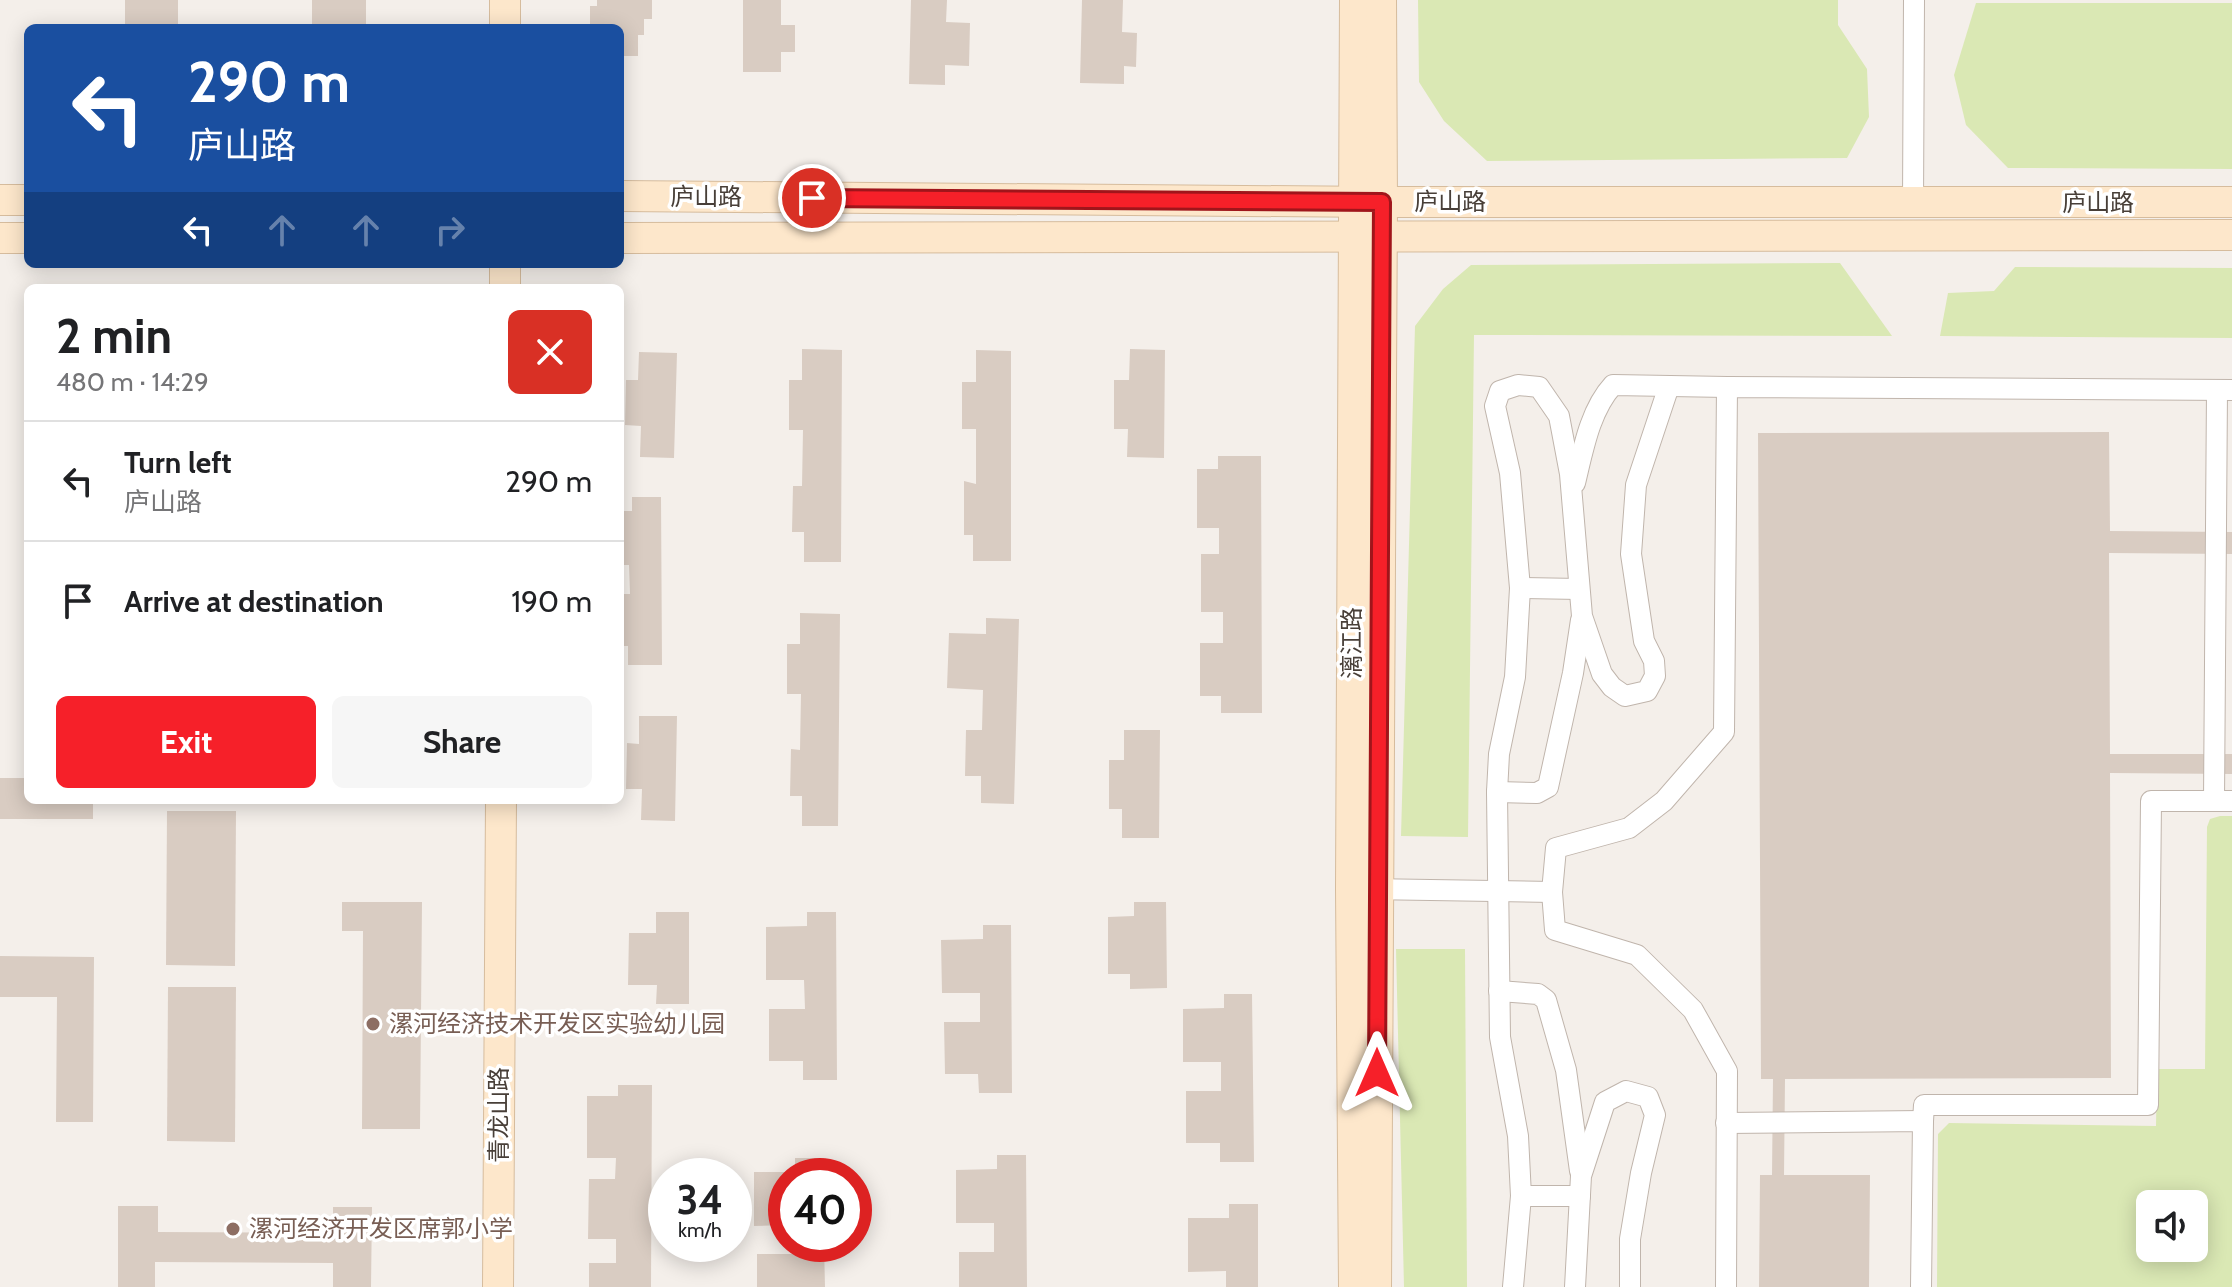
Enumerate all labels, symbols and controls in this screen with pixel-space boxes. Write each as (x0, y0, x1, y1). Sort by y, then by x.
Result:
text: 290 m (188, 48, 350, 116)
icon: left (56, 56, 160, 160)
text: 庐山路 (188, 123, 296, 167)
pin (778, 164, 846, 232)
icon: arrive (790, 176, 834, 220)
street label: 庐山路 (670, 182, 742, 211)
street label: 庐山路 (1414, 187, 1486, 216)
street label: 庐山路 (2062, 188, 2134, 217)
icon: left (176, 208, 220, 252)
icon: ahead (260, 208, 304, 252)
icon: ahead (344, 208, 388, 252)
icon: right (428, 208, 472, 252)
text: 2 min (56, 307, 172, 365)
button: close (508, 310, 592, 394)
text: 480 m · 14:29 (56, 366, 209, 398)
text: Turn left (124, 444, 232, 481)
icon: left (56, 459, 100, 503)
text: 290 m (505, 463, 592, 500)
text: 庐山路 (124, 486, 202, 518)
icon: arrive (56, 579, 100, 623)
text: Arrive at destination (124, 583, 384, 620)
text: 190 m (511, 583, 592, 620)
street label: 漓江路 (1337, 607, 1366, 679)
button: Exit (56, 696, 316, 788)
button: Share (332, 696, 592, 788)
place label: 漯河经济技术开发区实验幼儿园 (389, 1009, 725, 1038)
marker: 漯河经济技术开发区实验幼儿园 (364, 1015, 382, 1033)
position arrow (1335, 1031, 1419, 1115)
street label: 青龙山路 (484, 1067, 513, 1163)
speed limit sign: 40 (768, 1158, 872, 1262)
text: 34 (677, 1175, 723, 1224)
map controls (2136, 1190, 2208, 1262)
button: sound (2136, 1190, 2208, 1262)
place label: 漯河经济开发区席郭小学 (249, 1214, 513, 1243)
text: km/h (678, 1218, 722, 1242)
marker: 漯河经济开发区席郭小学 (224, 1220, 242, 1238)

